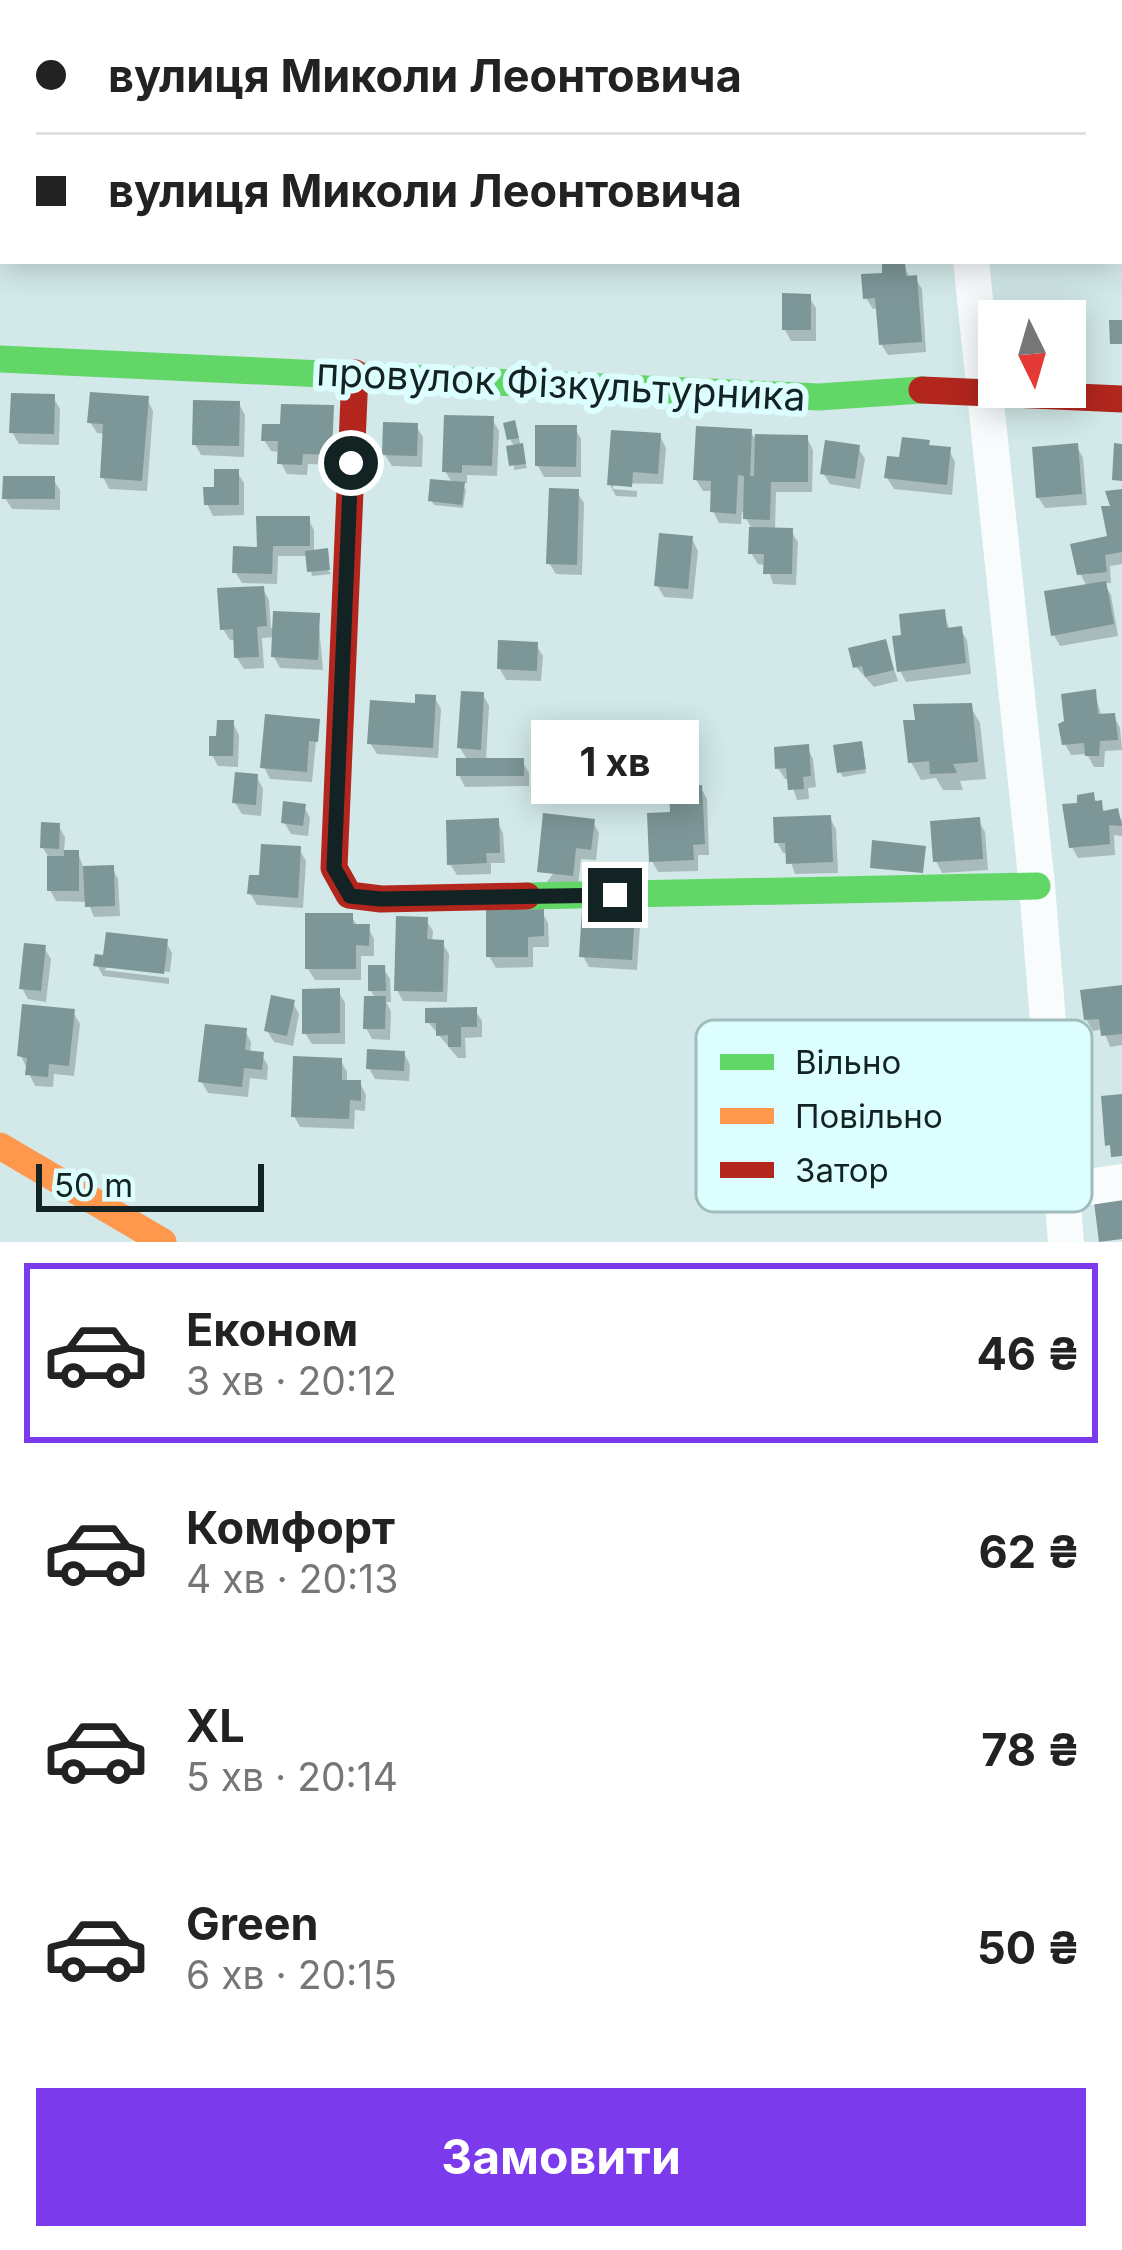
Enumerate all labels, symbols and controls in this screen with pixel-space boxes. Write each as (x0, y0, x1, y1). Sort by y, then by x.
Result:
text: вулиця Миколи Леонтовича (108, 48, 742, 103)
text: вулиця Миколи Леонтовича (108, 163, 742, 218)
north arrow (978, 300, 1086, 408)
map controls (978, 300, 1086, 408)
street label: провулок Фізкультурника (315, 347, 807, 420)
route start (324, 436, 378, 490)
callout: 1 хв (531, 721, 699, 805)
text: 1 хв (579, 738, 651, 785)
route end (588, 868, 642, 922)
legend (696, 1020, 1092, 1212)
text: Вільно (795, 1042, 901, 1082)
text: Повільно (795, 1096, 943, 1136)
text: Затор (795, 1150, 889, 1190)
scale bar (36, 1158, 264, 1211)
text: 50 m (54, 1165, 133, 1205)
icon: car (42, 1299, 150, 1407)
text: Економ (186, 1302, 358, 1357)
text: 46 ₴ (976, 1326, 1080, 1381)
text: 3 хв · 20:12 (186, 1357, 397, 1404)
icon: car (42, 1497, 150, 1605)
text: Комфорт (186, 1500, 395, 1555)
text: 62 ₴ (979, 1524, 1080, 1579)
text: 4 хв · 20:13 (186, 1555, 398, 1602)
icon: car (42, 1695, 150, 1803)
text: XL (186, 1698, 245, 1753)
text: 78 ₴ (981, 1722, 1080, 1777)
text: 5 хв · 20:14 (186, 1753, 398, 1800)
icon: car (42, 1893, 150, 2001)
text: Green (186, 1896, 319, 1951)
text: 50 ₴ (977, 1920, 1080, 1975)
text: 6 хв · 20:15 (186, 1951, 397, 1998)
button: Замовити (36, 2088, 1086, 2226)

